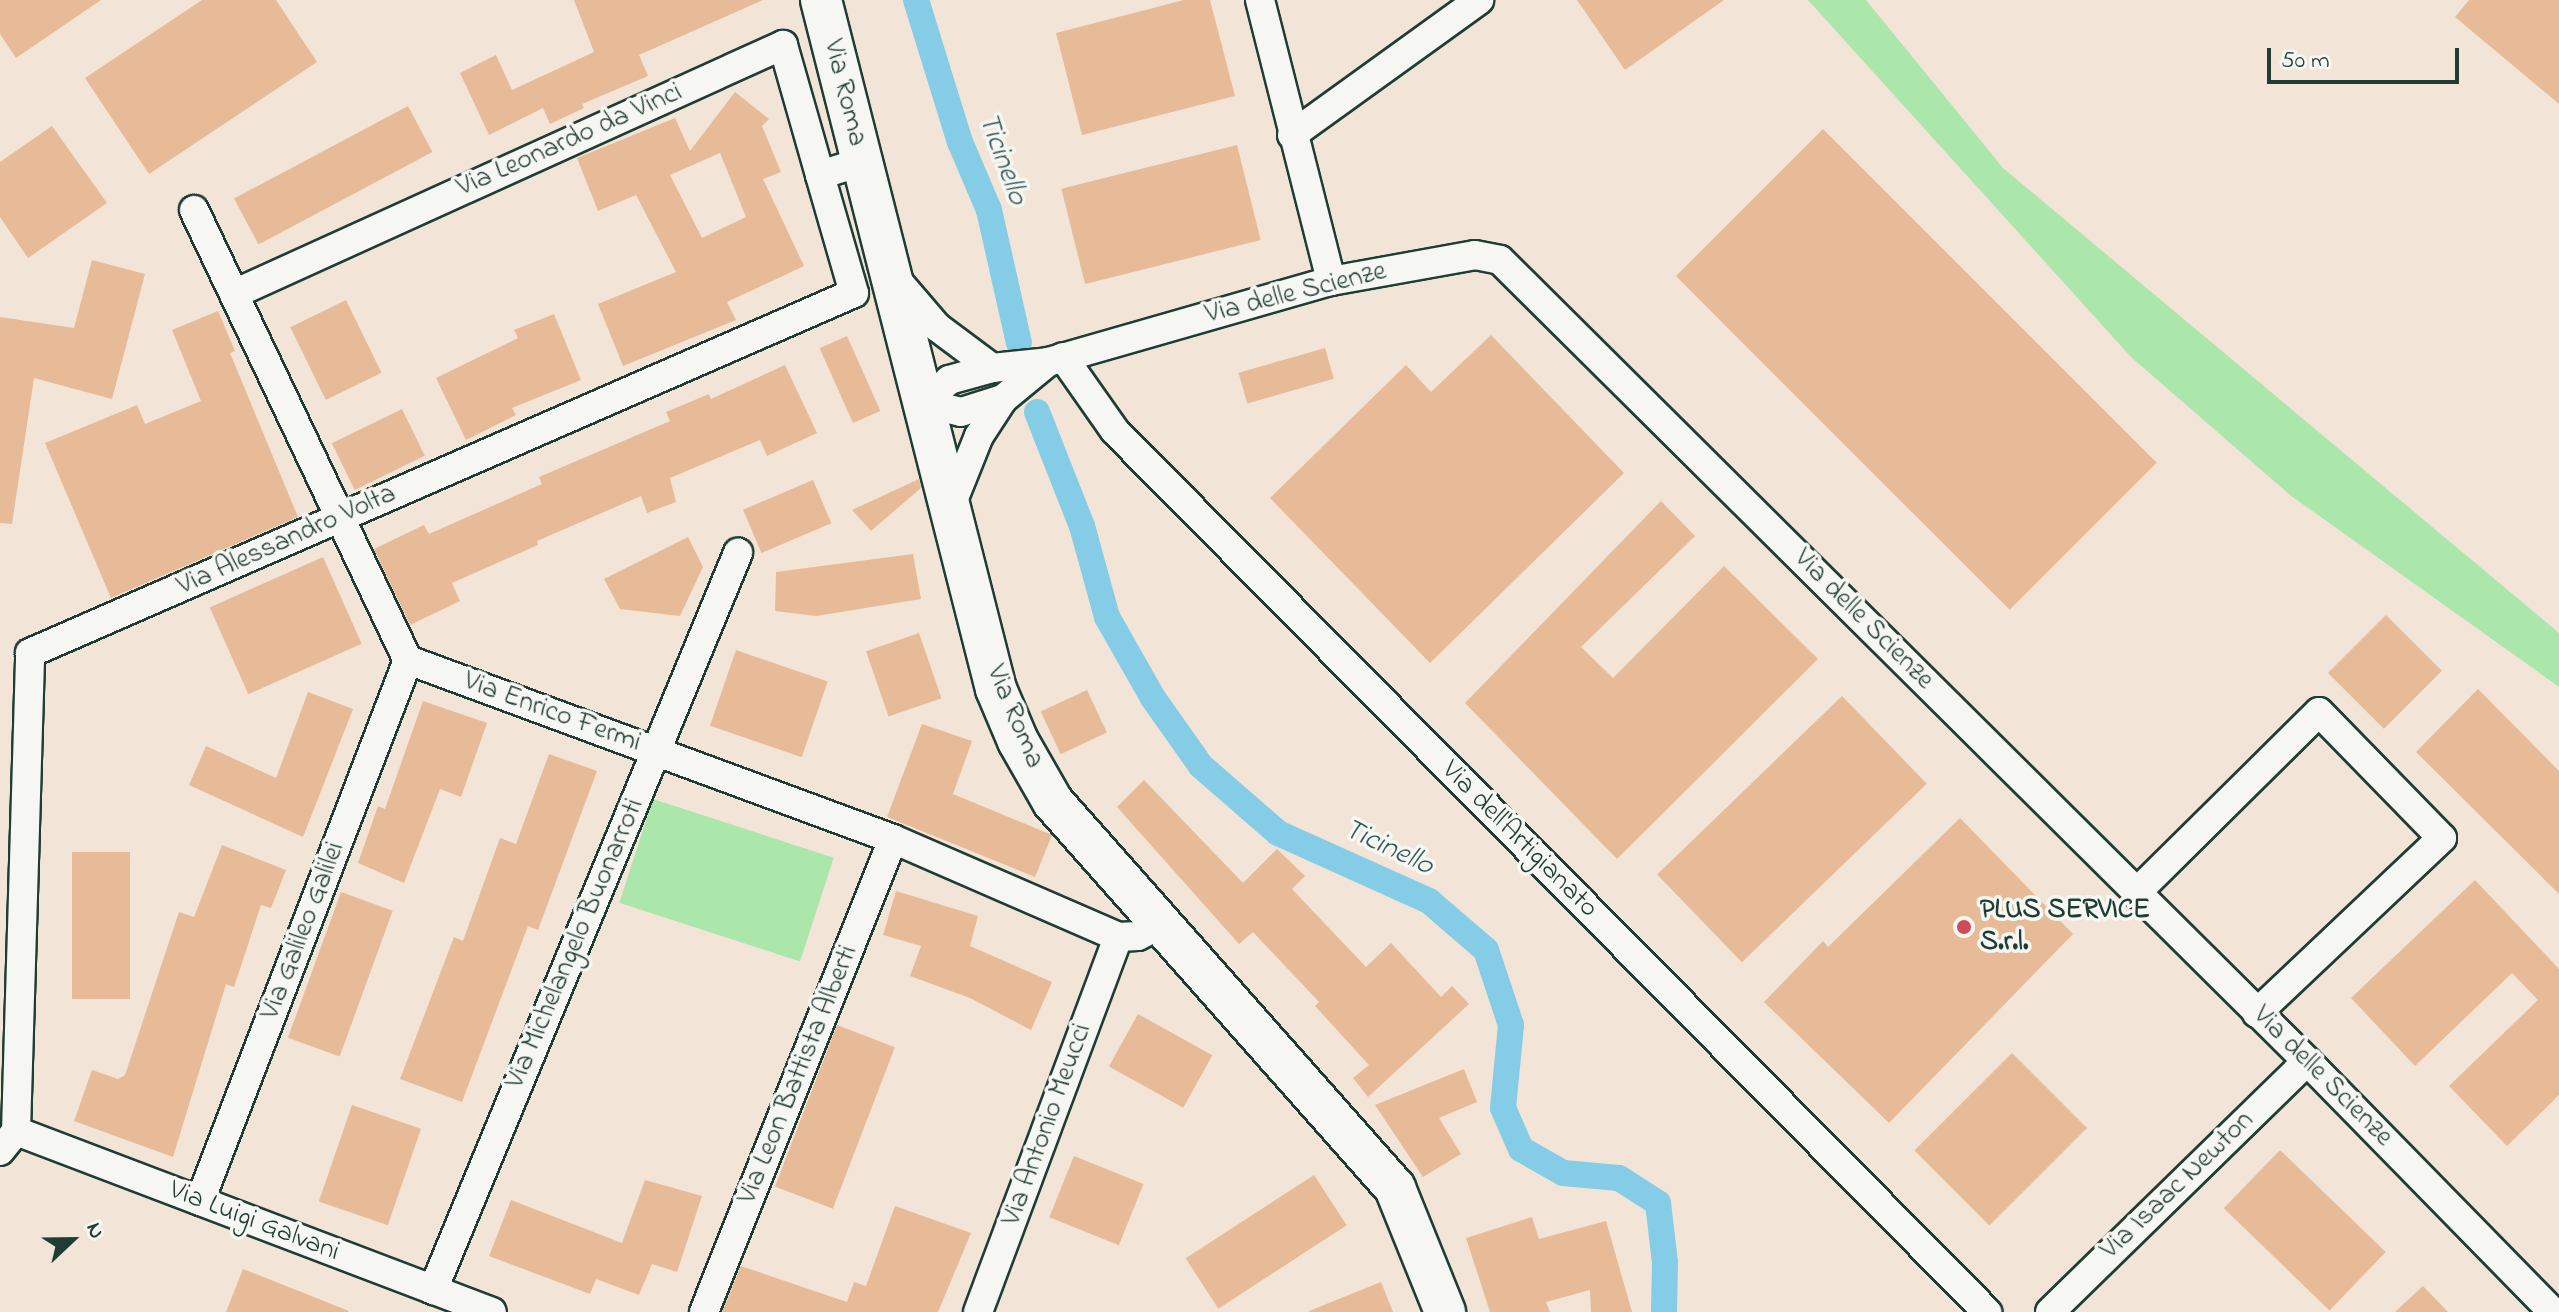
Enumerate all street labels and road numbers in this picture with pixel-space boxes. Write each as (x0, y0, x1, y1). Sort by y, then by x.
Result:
street label: Via Roma (815, 36, 873, 150)
street label: Via Leonardo da Vinci (452, 76, 688, 206)
street label: Via delle Scienze (1202, 255, 1390, 333)
street label: Via Alessandro Volta (172, 478, 402, 604)
street label: Via delle Scienze (1786, 543, 1940, 697)
street label: Via Roma (977, 660, 1051, 774)
street label: Via Enrico Fermi (459, 665, 645, 761)
street label: Via dell'Artigianato (1433, 754, 1605, 926)
street label: Via Michelangelo Buonarroti (500, 794, 652, 1094)
street label: Via Galileo Galilei (255, 837, 353, 1025)
street label: Via Leon Battista Alberti (732, 941, 866, 1209)
street label: Via delle Scienze (2245, 1000, 2399, 1154)
street label: Via Antonio Meucci (996, 1019, 1100, 1231)
street label: Via Isaac Newton (2094, 1105, 2262, 1267)
street label: Via Luigi Galvani (164, 1174, 344, 1270)

